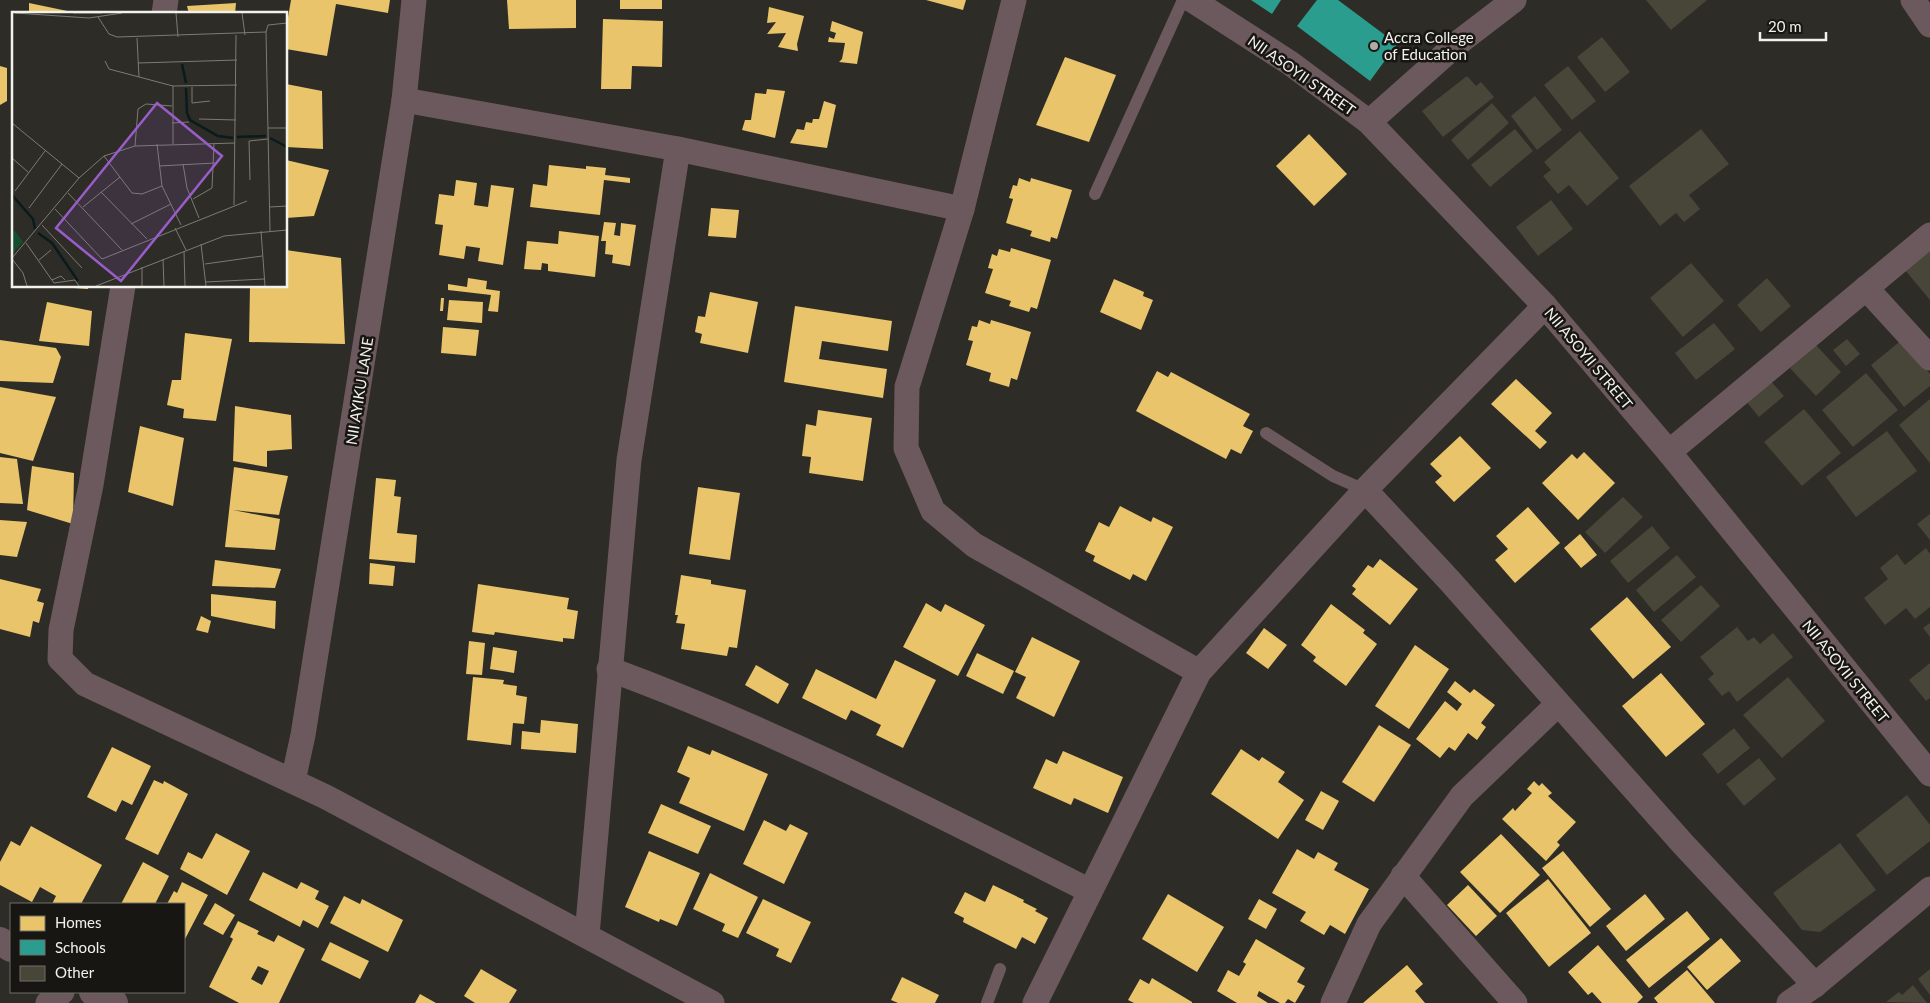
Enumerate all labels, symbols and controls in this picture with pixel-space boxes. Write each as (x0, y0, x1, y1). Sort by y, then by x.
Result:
scale bar (1760, 10, 1826, 42)
inset map (12, 12, 288, 288)
text: 20 m (1768, 17, 1802, 35)
place label: Accra College of Education (1384, 28, 1474, 63)
street label: NII ASOYII STREET (1245, 31, 1359, 119)
marker: Accra College of Education (1368, 40, 1380, 52)
street label: NII ASOYII STREET (1541, 304, 1637, 413)
street label: NII AYIKU LANE (342, 336, 376, 446)
street label: NII ASOYII STREET (1799, 616, 1893, 726)
legend (10, 903, 185, 993)
text: Homes (55, 913, 101, 931)
text: Schools (55, 938, 106, 956)
text: Other (55, 963, 95, 981)

